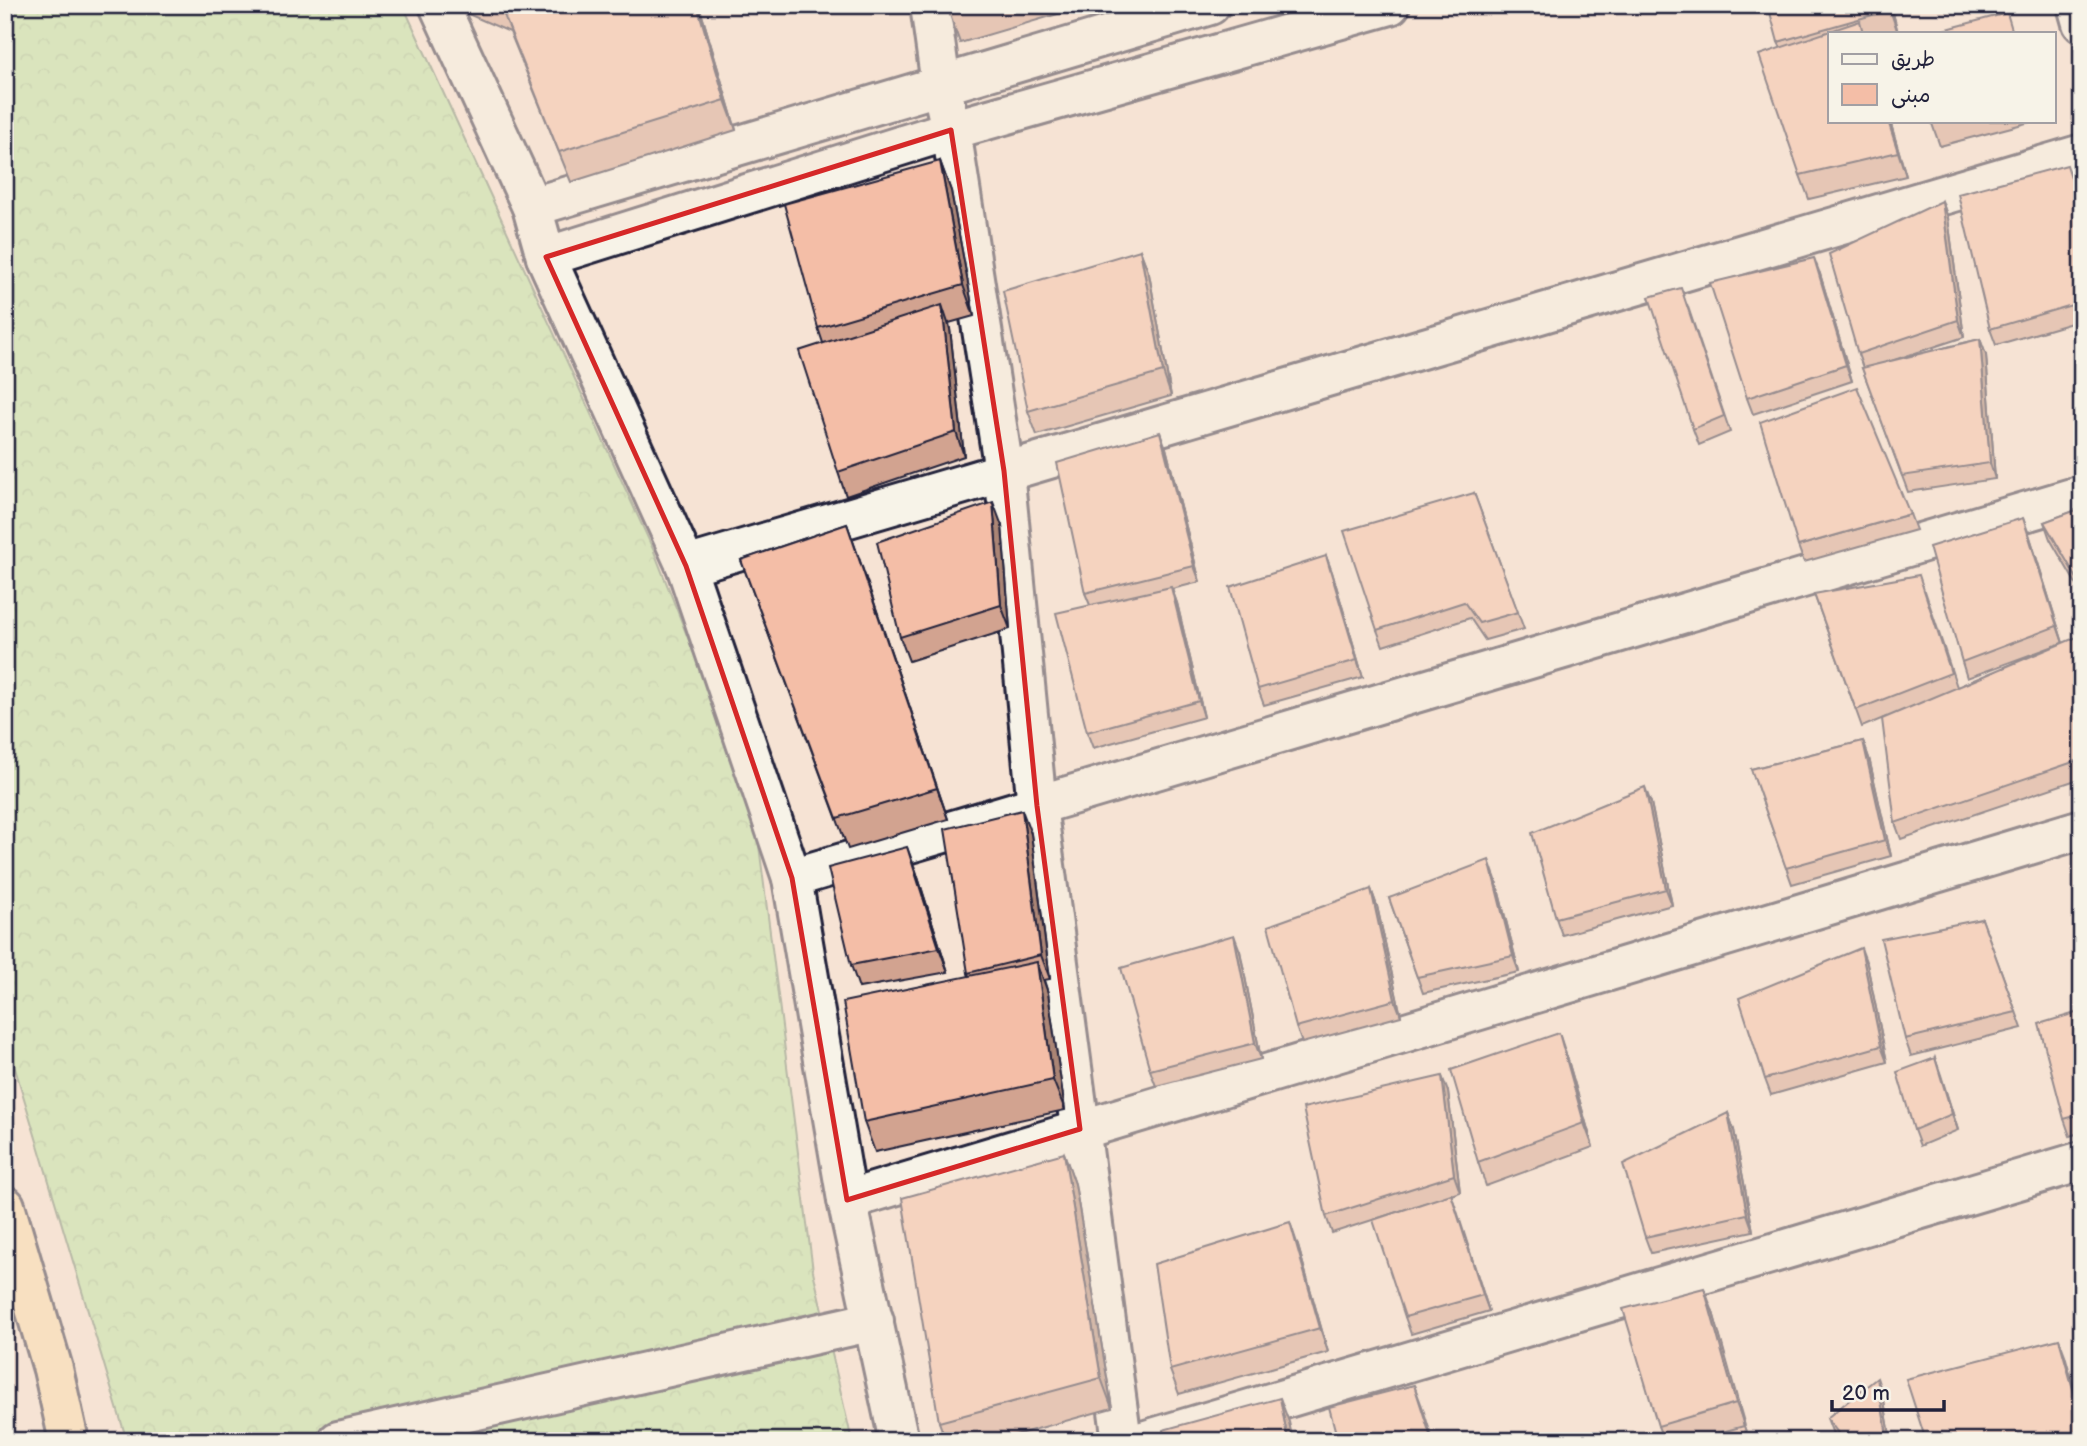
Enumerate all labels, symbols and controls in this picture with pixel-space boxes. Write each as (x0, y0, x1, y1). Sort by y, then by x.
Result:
legend (1828, 32, 2056, 122)
text: طريق (1891, 47, 1935, 72)
text: مبنى (1891, 83, 1930, 109)
scale bar (1832, 1369, 1944, 1413)
text: 20 m (1842, 1381, 1890, 1406)

